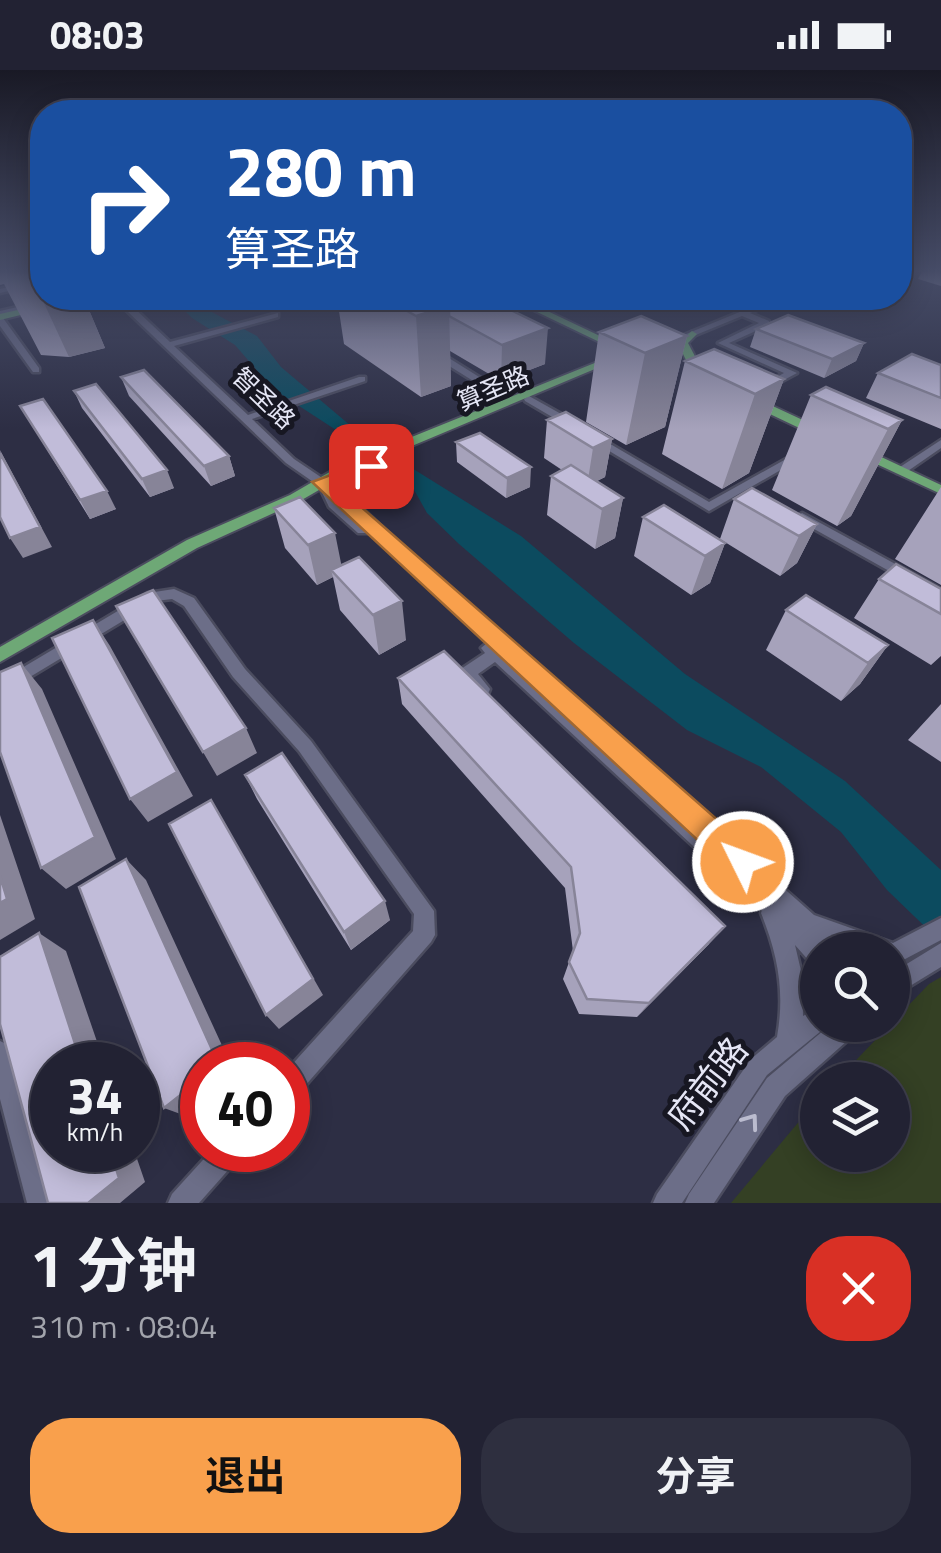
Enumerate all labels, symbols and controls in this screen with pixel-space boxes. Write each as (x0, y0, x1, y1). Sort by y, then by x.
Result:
text: 08:03 (50, 6, 145, 64)
text: 280 m (225, 117, 417, 223)
icon: right (60, 140, 190, 270)
text: 算圣路 (225, 214, 360, 282)
street label: 算圣路 (451, 356, 535, 420)
street label: 智圣路 (224, 358, 304, 438)
pin (329, 424, 414, 509)
icon: arrive (344, 439, 399, 494)
position arrow (691, 810, 795, 914)
map controls (800, 932, 910, 1172)
button: search (800, 932, 910, 1042)
street label: 府前路 (653, 1025, 761, 1141)
speed limit sign: 40 (180, 1042, 310, 1172)
text: 34 (67, 1057, 123, 1133)
button: layers (800, 1062, 910, 1172)
text: km/h (67, 1113, 123, 1151)
one-way arrow (739, 1114, 757, 1132)
text: 1 分钟 (30, 1219, 197, 1310)
button: close (806, 1236, 911, 1341)
text: 310 m · 08:04 (30, 1302, 217, 1350)
button: 退出 (30, 1418, 461, 1533)
button: 分享 (481, 1418, 911, 1533)

